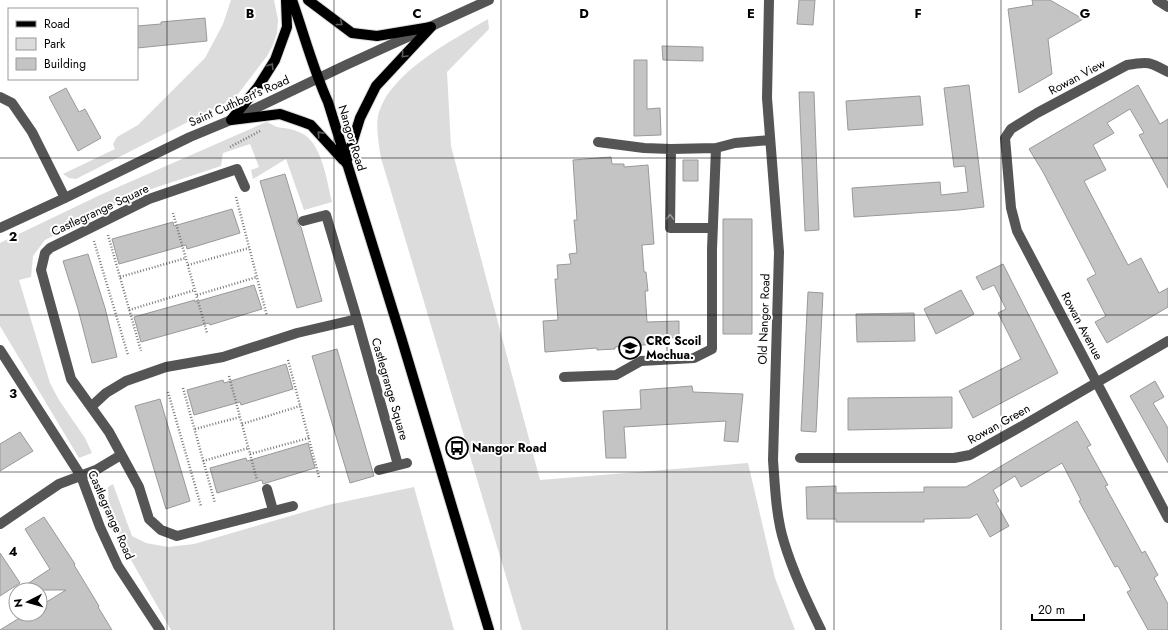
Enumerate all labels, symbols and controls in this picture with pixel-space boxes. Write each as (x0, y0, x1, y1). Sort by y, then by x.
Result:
text: B (246, 4, 255, 23)
text: C (412, 4, 422, 23)
text: D (579, 4, 589, 23)
text: E (747, 4, 755, 23)
text: F (914, 4, 922, 23)
text: G (1080, 4, 1091, 23)
legend (8, 8, 138, 80)
text: Road (44, 15, 70, 33)
one-way arrow (335, 19, 342, 26)
text: Park (44, 35, 66, 53)
one-way arrow (402, 50, 409, 58)
street label: Rowan View (1045, 54, 1109, 100)
text: Building (44, 55, 86, 73)
one-way arrow (266, 63, 274, 70)
street label: Saint Cuthbert’s Road (186, 71, 292, 131)
street label: Nangor Road (333, 103, 371, 173)
one-way arrow (317, 132, 324, 139)
street label: Castlegrange Square (48, 179, 152, 241)
one-way arrow (666, 214, 674, 220)
text: 2 (9, 227, 17, 246)
street label: Old Nangor Road (753, 273, 775, 365)
street label: Rowan Avenue (1057, 289, 1107, 363)
place label: CRC Scoil Mochua. (646, 332, 701, 364)
school or university icon: CRC Scoil Mochua. (617, 335, 643, 361)
street label: Castlegrange Square (367, 336, 413, 442)
text: 3 (9, 384, 17, 403)
street label: Rowan Green (965, 399, 1033, 449)
bus stop icon: Nangor Road (444, 435, 470, 461)
place label: Nangor Road (472, 439, 547, 457)
street label: Castlegrange Road (83, 467, 139, 563)
text: 4 (8, 542, 18, 561)
north arrow (8, 582, 48, 622)
scale bar (1032, 596, 1084, 622)
text: N (10, 598, 26, 608)
text: 20 m (1038, 601, 1065, 619)

